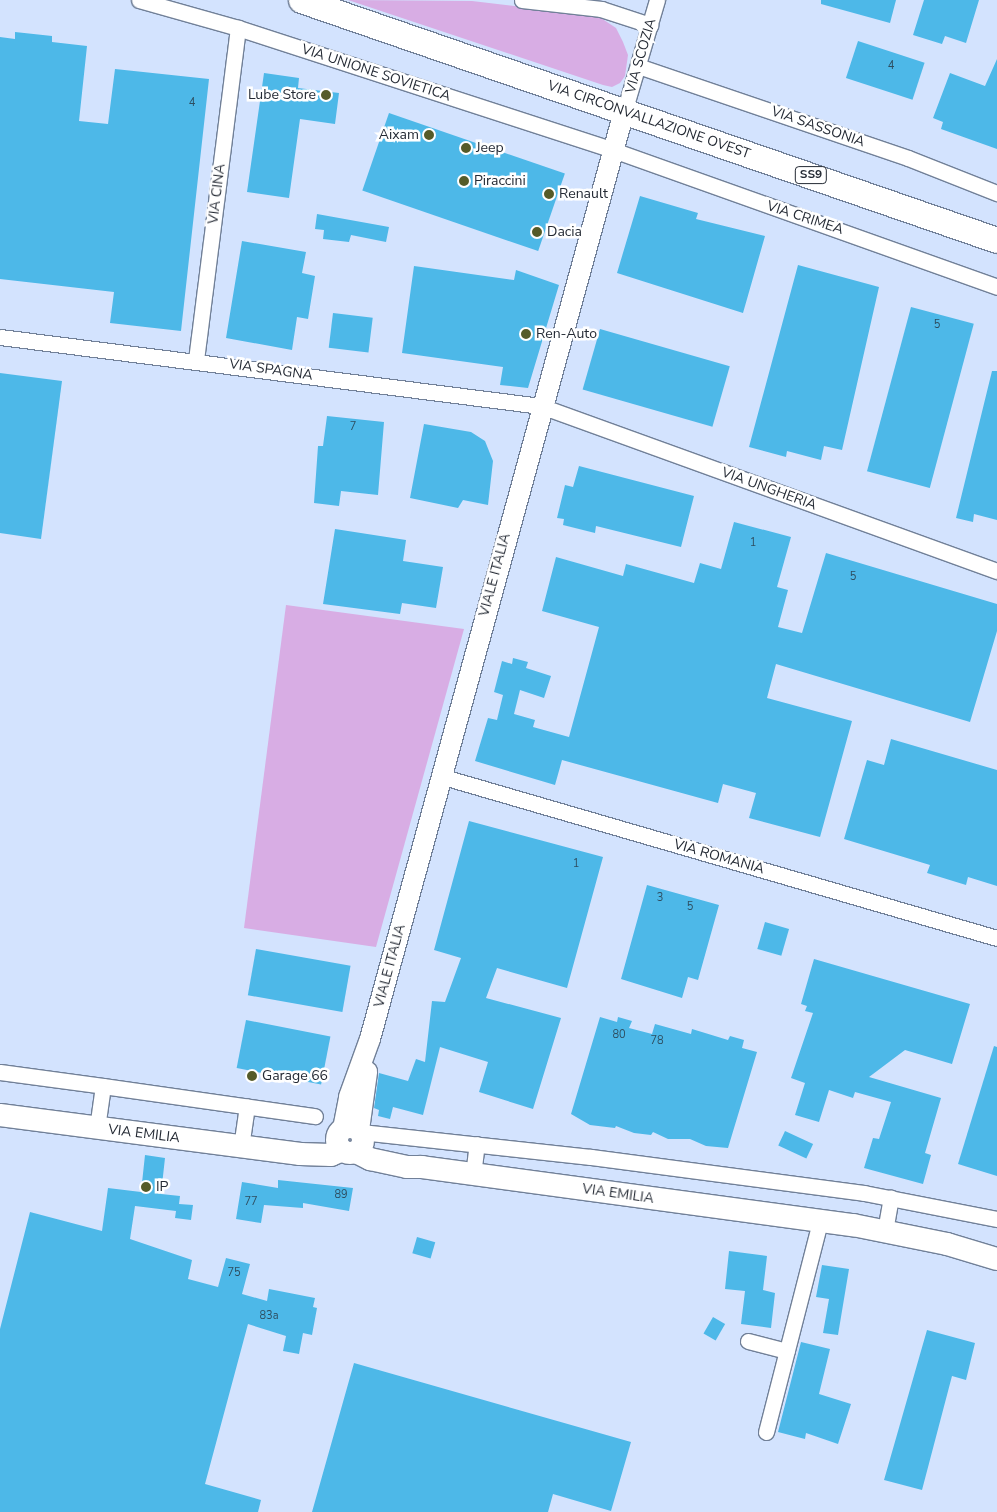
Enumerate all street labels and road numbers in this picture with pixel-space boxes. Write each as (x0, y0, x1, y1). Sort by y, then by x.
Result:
street label: VIA SCOZIA (622, 17, 660, 95)
street label: VIA UNIONE SOVIETICA (299, 41, 453, 105)
street label: VIA CIRCONVALLAZIONE OVEST (545, 77, 753, 163)
street label: VIA SASSONIA (769, 103, 867, 151)
street label: VIA CINA (205, 163, 229, 225)
road number: SS9 (795, 166, 827, 184)
street label: VIA CRIMEA (765, 198, 845, 238)
street label: VIA SPAGNA (228, 356, 314, 384)
street label: VIA UNGHERIA (719, 464, 819, 514)
street label: VIALE ITALIA (476, 532, 514, 618)
street label: VIA ROMANIA (672, 836, 766, 878)
street label: VIALE ITALIA (371, 923, 409, 1009)
street label: VIA EMILIA (107, 1121, 181, 1147)
street label: VIA EMILIA (581, 1181, 655, 1207)

